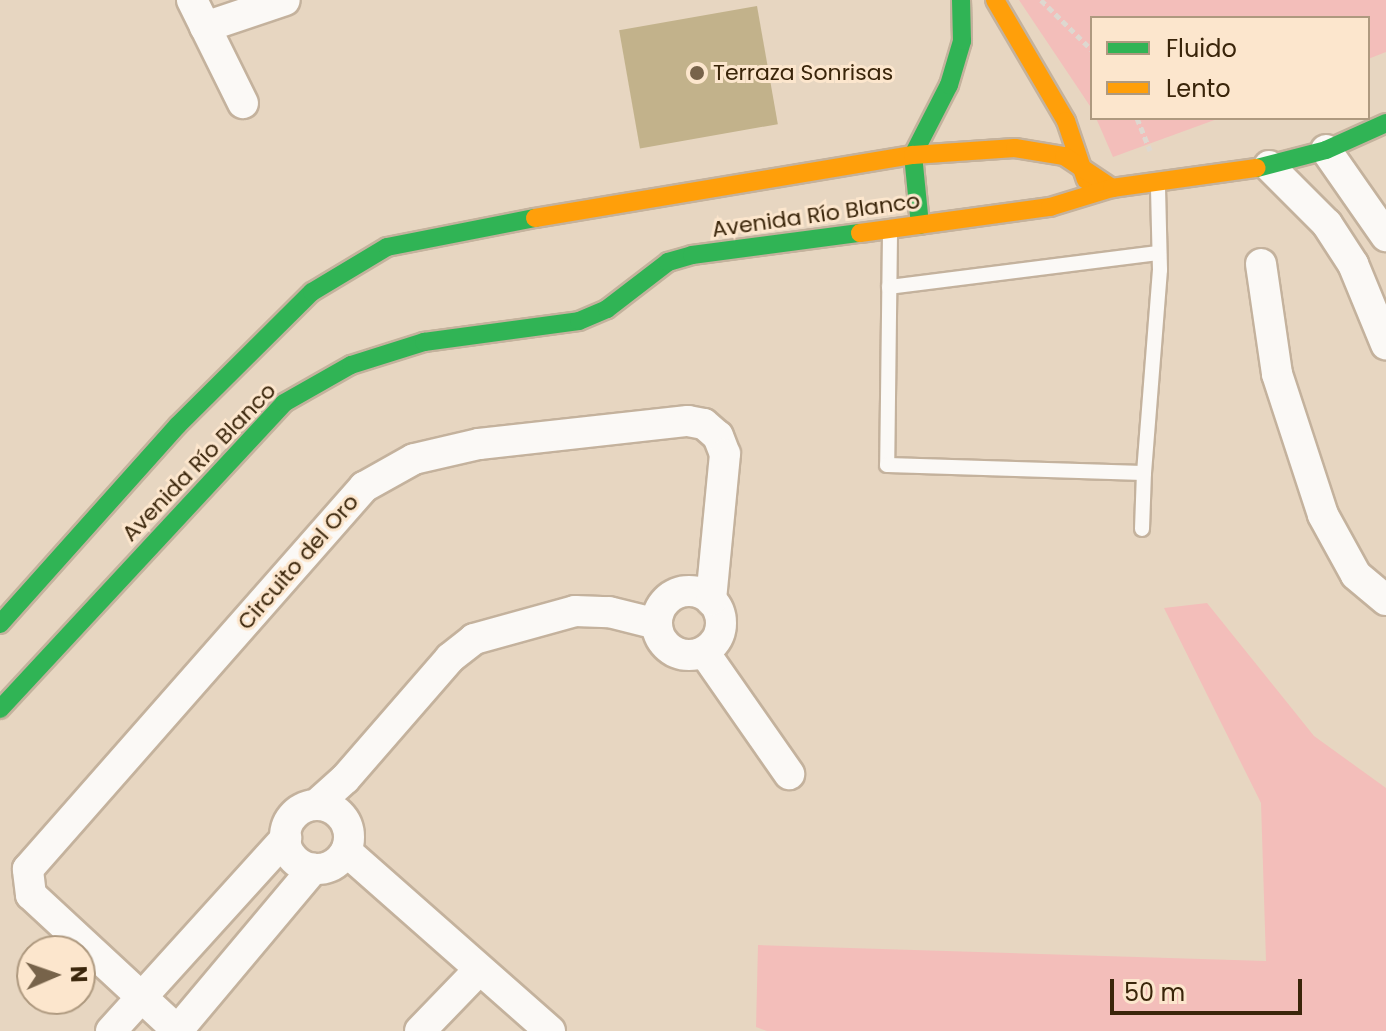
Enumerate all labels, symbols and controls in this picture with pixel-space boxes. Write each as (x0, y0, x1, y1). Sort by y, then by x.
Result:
legend (1090, 16, 1370, 120)
text: Fluido (1166, 32, 1237, 65)
place label: Terraza Sonrisas (713, 60, 893, 86)
marker: Terraza Sonrisas (688, 64, 706, 82)
text: Lento (1166, 72, 1231, 105)
street label: Avenida Río Blanco (710, 187, 922, 243)
street label: Avenida Río Blanco (117, 377, 281, 547)
street label: Circuito del Oro (232, 489, 364, 635)
north arrow (16, 935, 96, 1015)
scale bar (1114, 963, 1306, 1013)
text: N (63, 965, 94, 983)
text: 50 m (1124, 976, 1185, 1009)

